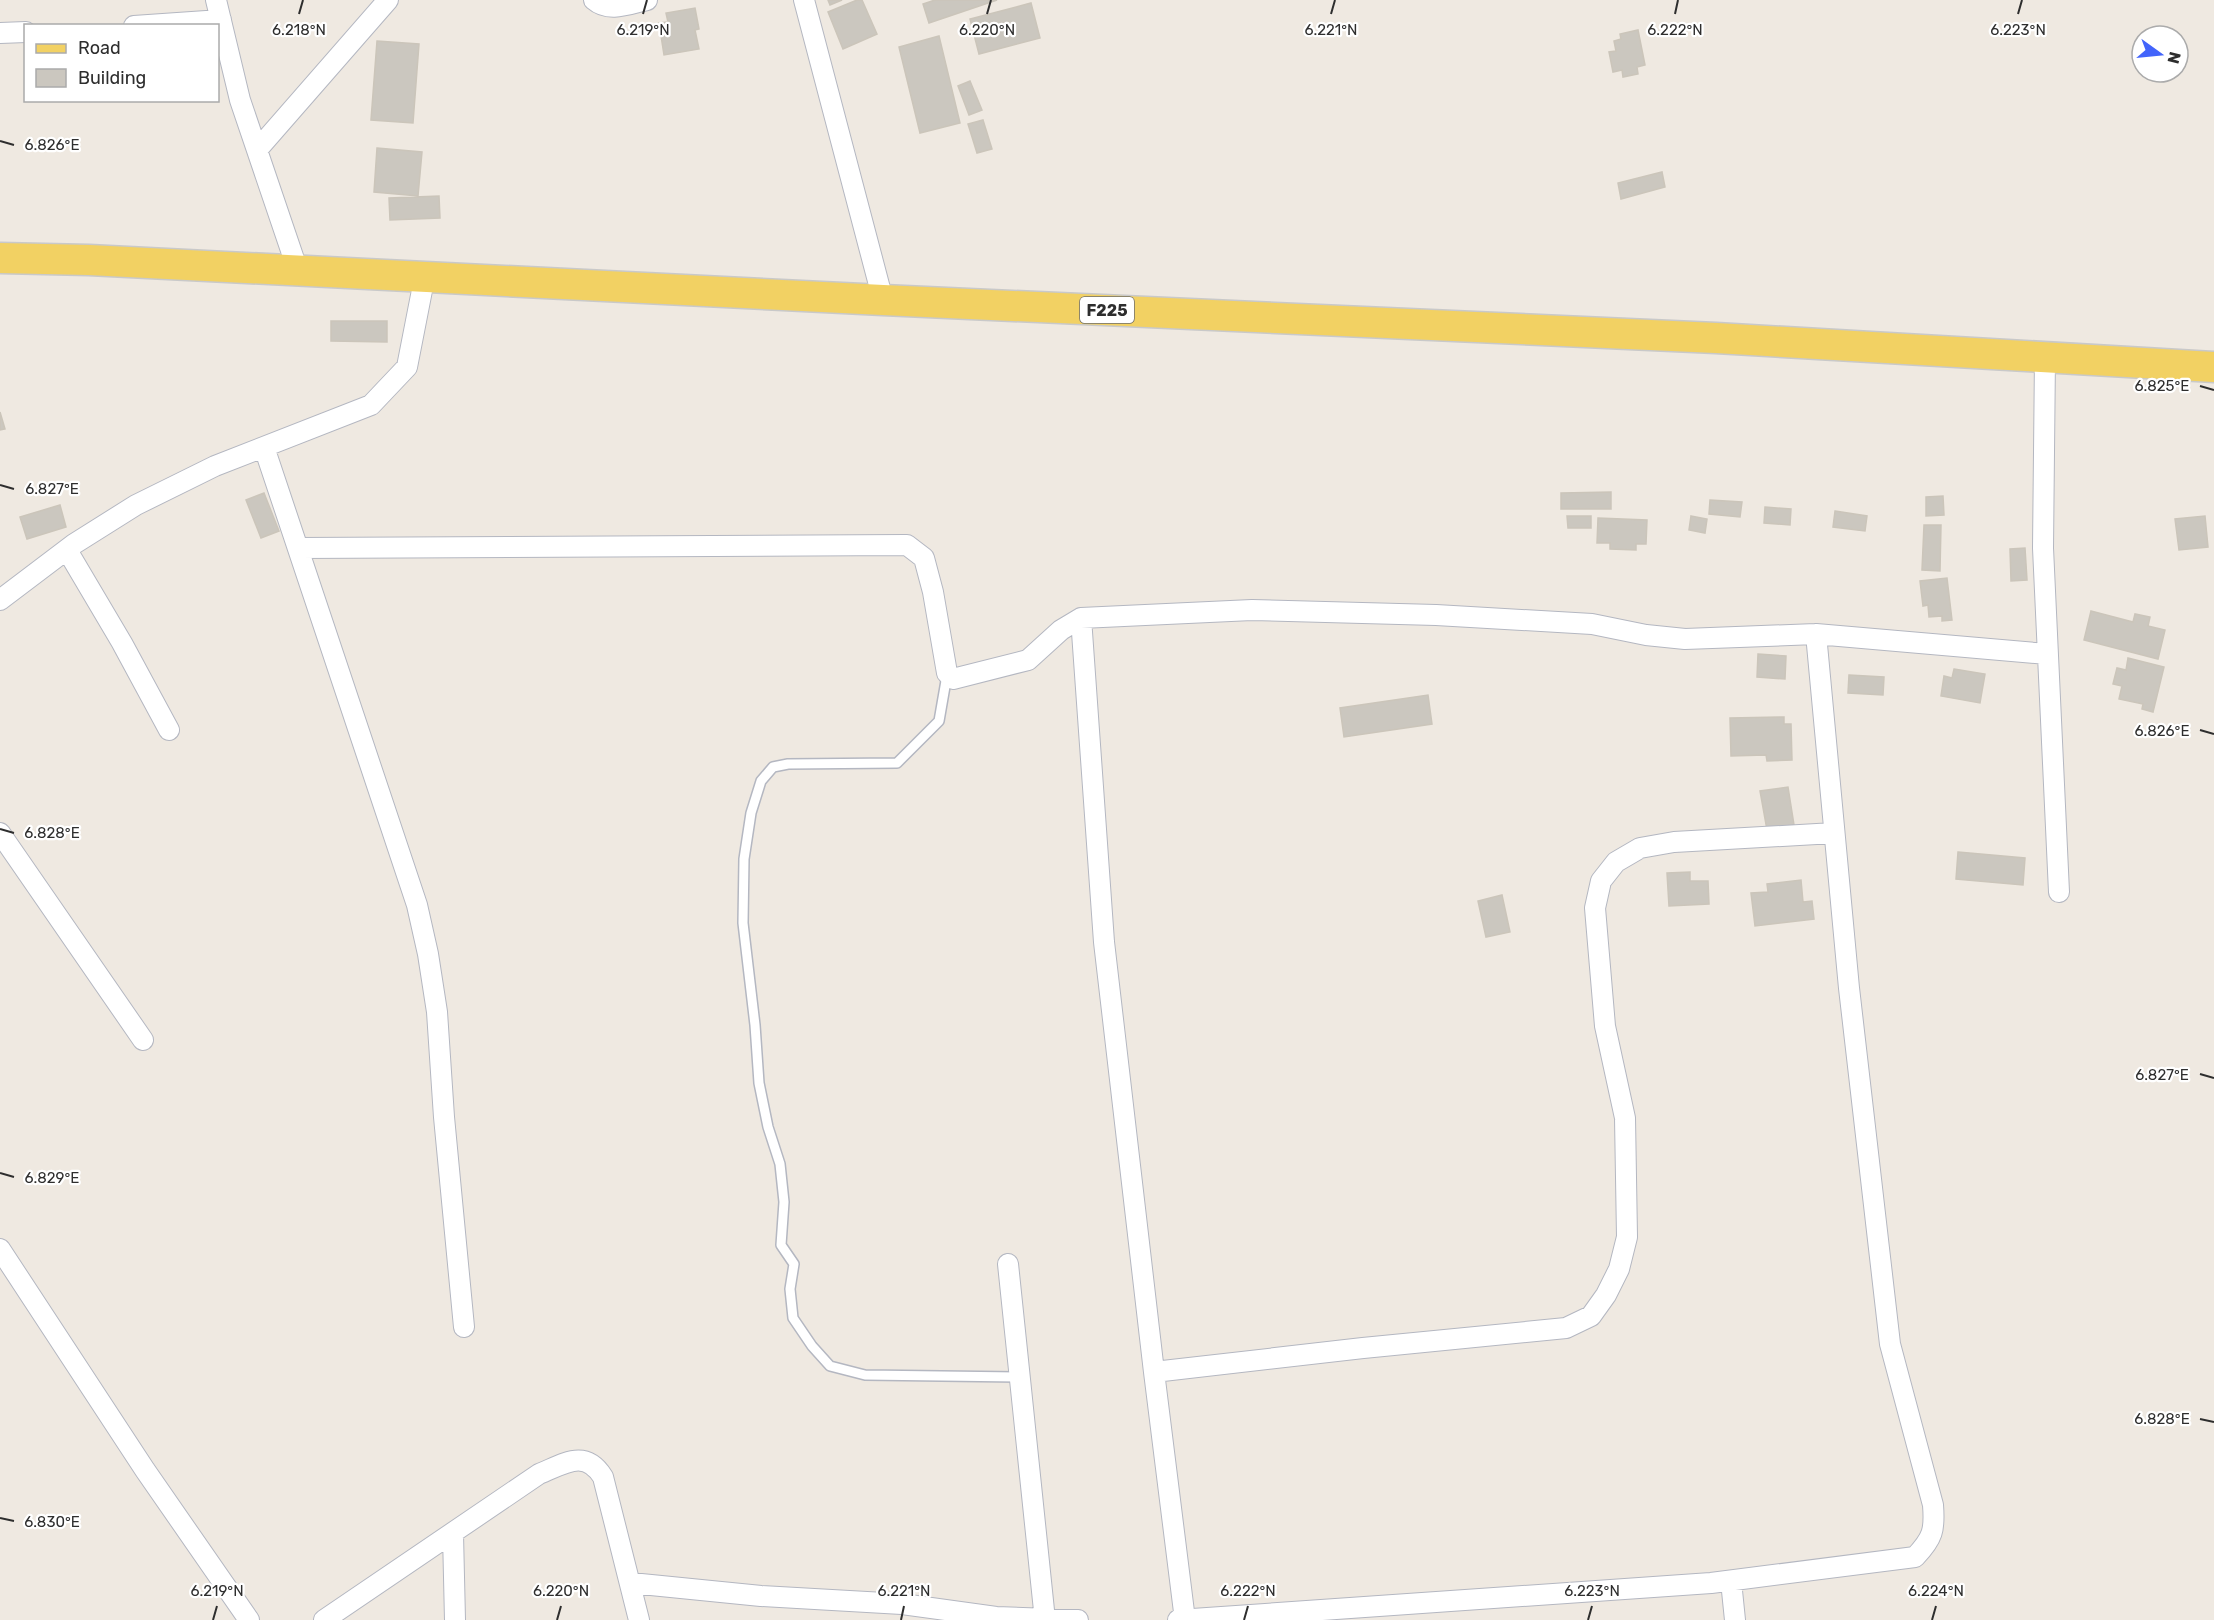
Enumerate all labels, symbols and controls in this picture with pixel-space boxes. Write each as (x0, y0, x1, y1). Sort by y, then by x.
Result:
text: 6.218°N (272, 21, 326, 39)
text: 6.219°N (616, 21, 670, 39)
text: 6.220°N (959, 21, 1015, 39)
text: 6.221°N (1304, 21, 1358, 39)
text: 6.222°N (1647, 21, 1703, 39)
text: 6.223°N (1990, 21, 2046, 39)
legend (24, 24, 219, 102)
north arrow (2130, 24, 2190, 84)
text: Road (78, 37, 121, 59)
text: N (2163, 50, 2185, 66)
text: Building (78, 67, 146, 89)
text: 6.826°E (25, 136, 79, 154)
road number: F225 (1080, 297, 1134, 323)
text: 6.825°E (2135, 377, 2189, 395)
text: 6.827°E (25, 480, 79, 498)
text: 6.826°E (2135, 722, 2189, 740)
text: 6.828°E (24, 824, 80, 842)
text: 6.827°E (2135, 1066, 2189, 1084)
text: 6.829°E (25, 1169, 79, 1187)
text: 6.828°E (2134, 1410, 2190, 1428)
text: 6.830°E (24, 1513, 80, 1531)
text: 6.219°N (190, 1582, 244, 1600)
text: 6.220°N (533, 1582, 589, 1600)
text: 6.221°N (877, 1582, 931, 1600)
text: 6.222°N (1220, 1582, 1276, 1600)
text: 6.223°N (1564, 1582, 1620, 1600)
text: 6.224°N (1908, 1582, 1964, 1600)

